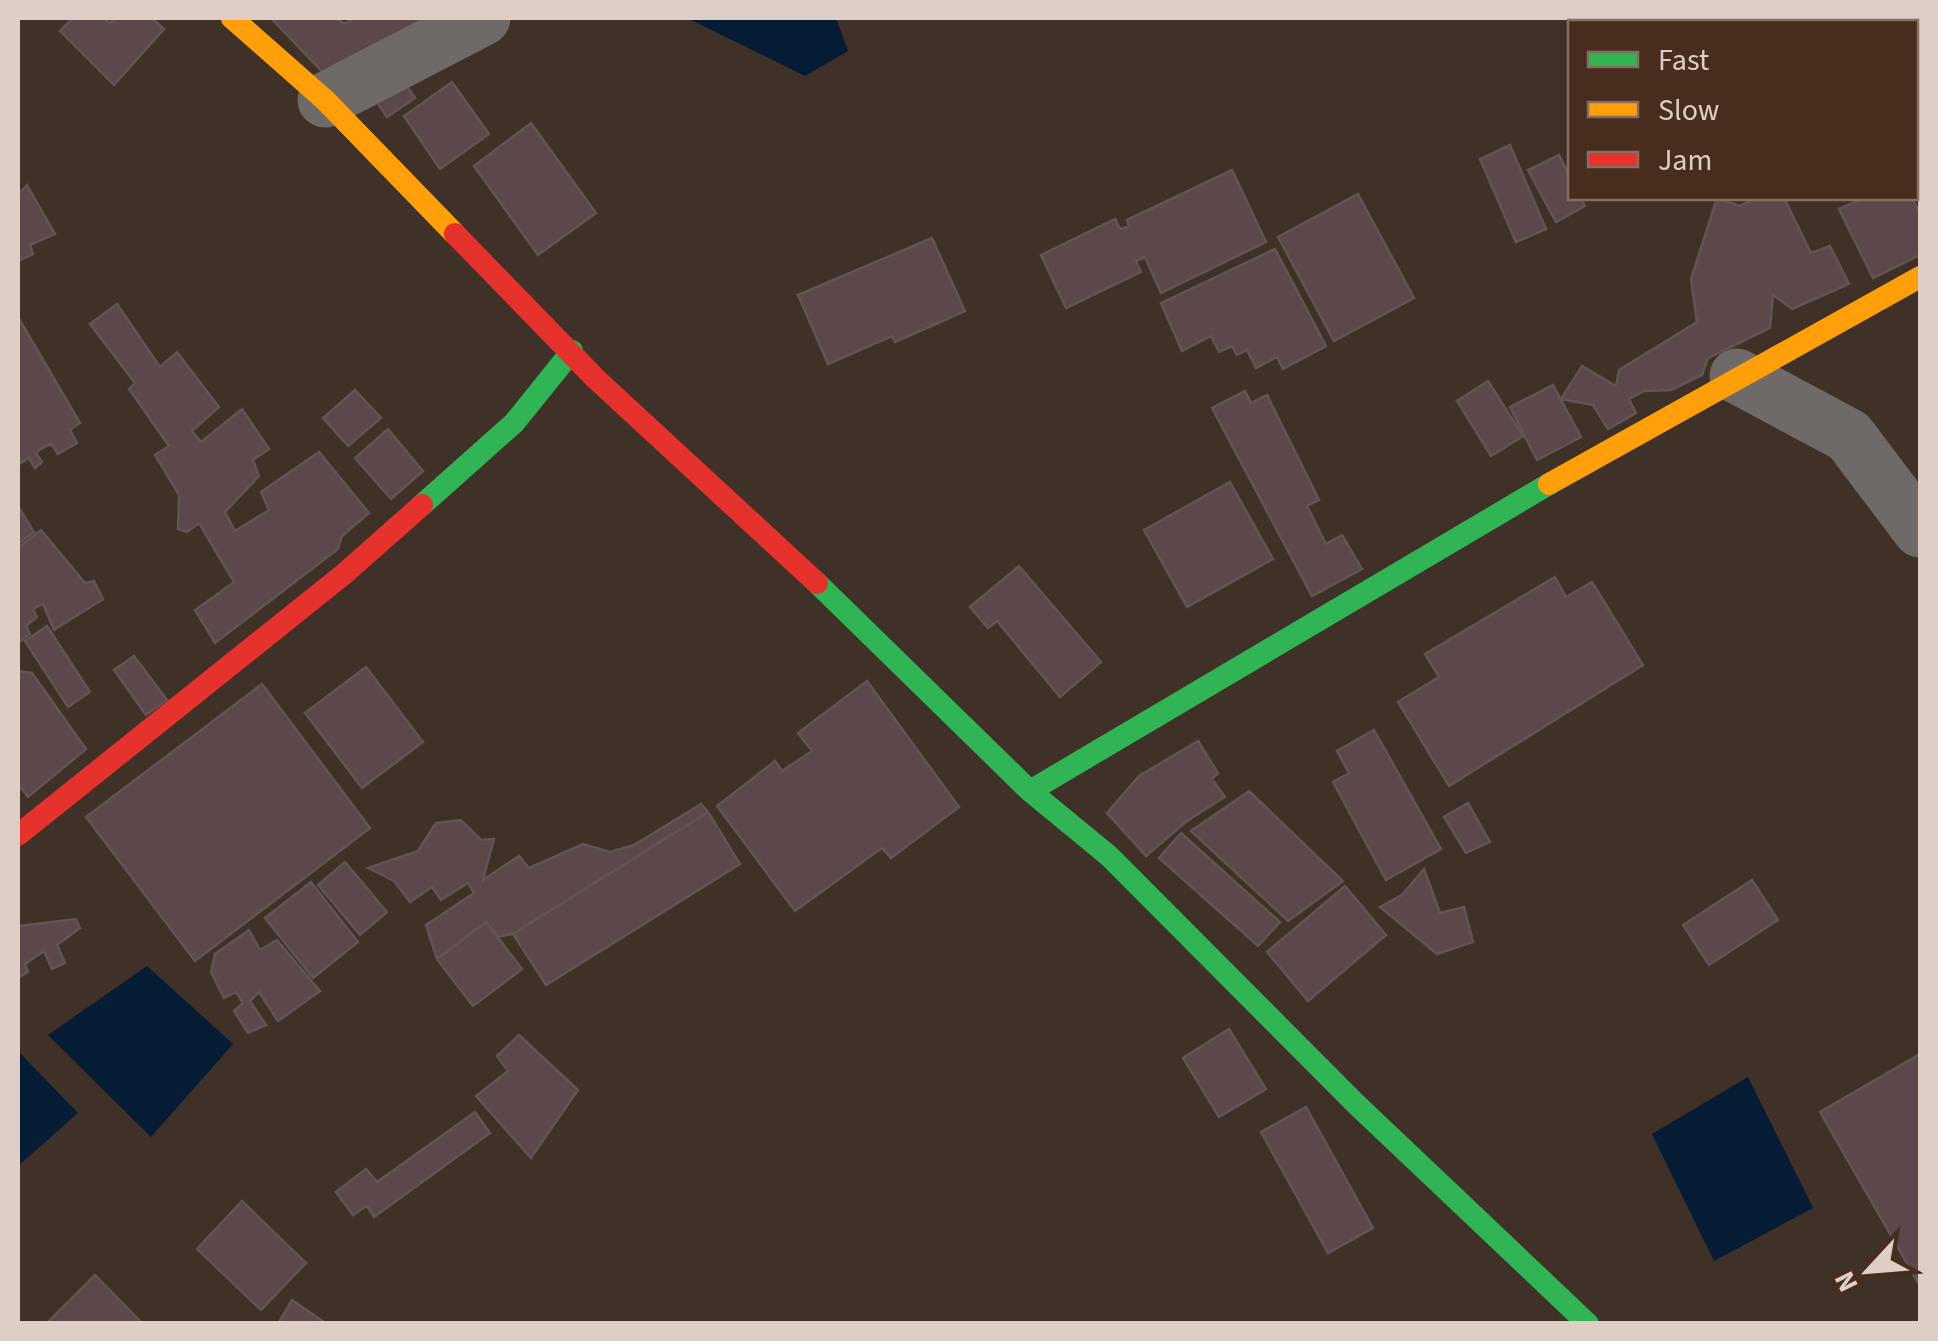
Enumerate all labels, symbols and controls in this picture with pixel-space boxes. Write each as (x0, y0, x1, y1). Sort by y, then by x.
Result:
legend (1568, 20, 1918, 200)
text: Fast (1658, 39, 1709, 82)
text: Slow (1658, 89, 1719, 132)
text: Jam (1658, 139, 1712, 182)
north arrow (1818, 1221, 1918, 1321)
text: N (1824, 1264, 1868, 1299)

